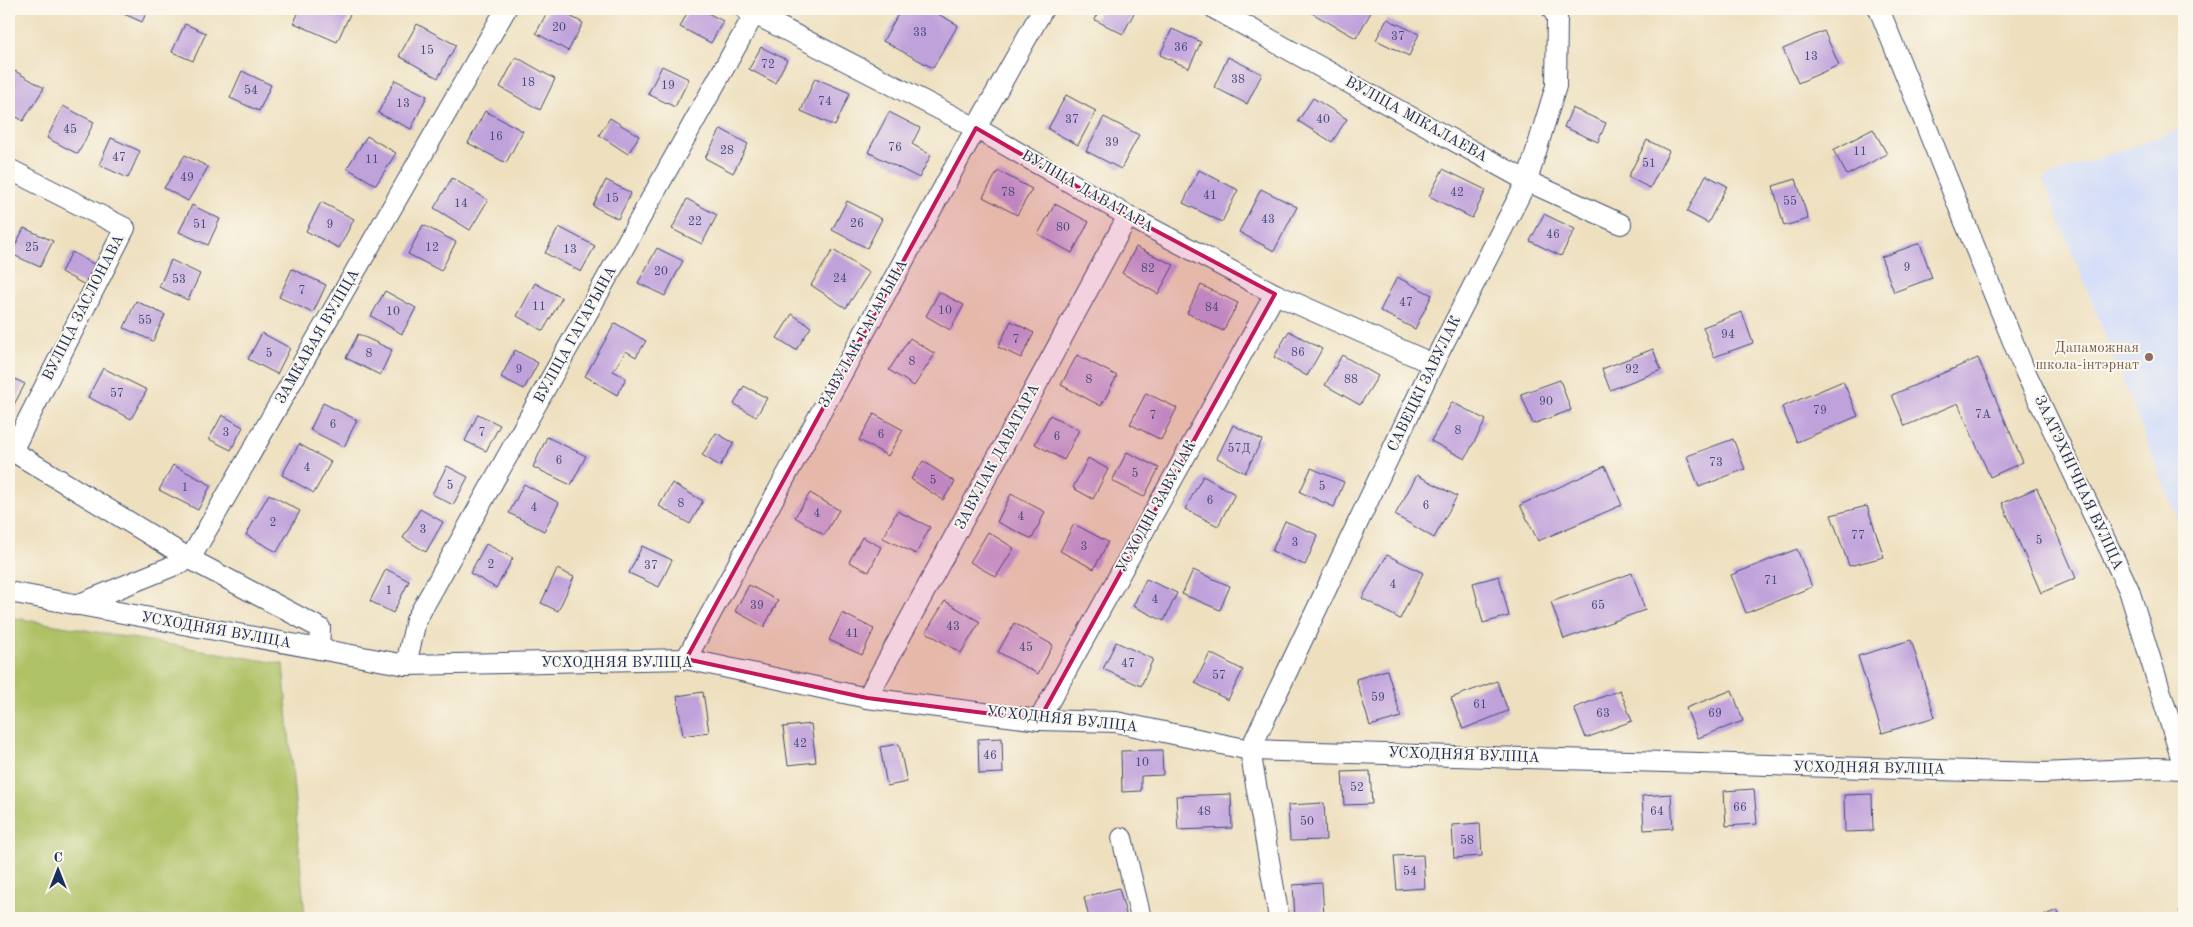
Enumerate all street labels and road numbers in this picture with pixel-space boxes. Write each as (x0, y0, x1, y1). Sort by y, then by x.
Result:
street label: ВУЛІЦА МІКАЛАЕВА (1342, 75, 1490, 166)
street label: ВУЛІЦА ДАВАТАРА (1019, 148, 1156, 236)
street label: ВУЛІЦА ЗАСЛОНАВА (41, 232, 128, 383)
street label: ЗАВУЛАК ГАГАРЫНА (817, 257, 911, 411)
street label: ВУЛІЦА ГАГАРЫНА (532, 264, 620, 406)
street label: ЗАМКАВАЯ ВУЛІЦА (273, 267, 363, 407)
street label: САВЕЦКІ ЗАВУЛАК (1386, 314, 1464, 454)
street label: ЗАВУЛАК ДАВАТАРА (953, 381, 1043, 532)
street label: ЗААТЭХНІЧНАЯ ВУЛІЦА (2031, 393, 2125, 573)
street label: УСХОДНІ ЗАВУЛАК (1114, 438, 1200, 576)
street label: УСХОДНЯЯ ВУЛІЦА (140, 610, 293, 652)
street label: УСХОДНЯЯ ВУЛІЦА (541, 656, 693, 671)
street label: УСХОДНЯЯ ВУЛІЦА (986, 705, 1139, 735)
street label: УСХОДНЯЯ ВУЛІЦА (1388, 746, 1541, 766)
street label: УСХОДНЯЯ ВУЛІЦА (1793, 760, 1946, 778)

